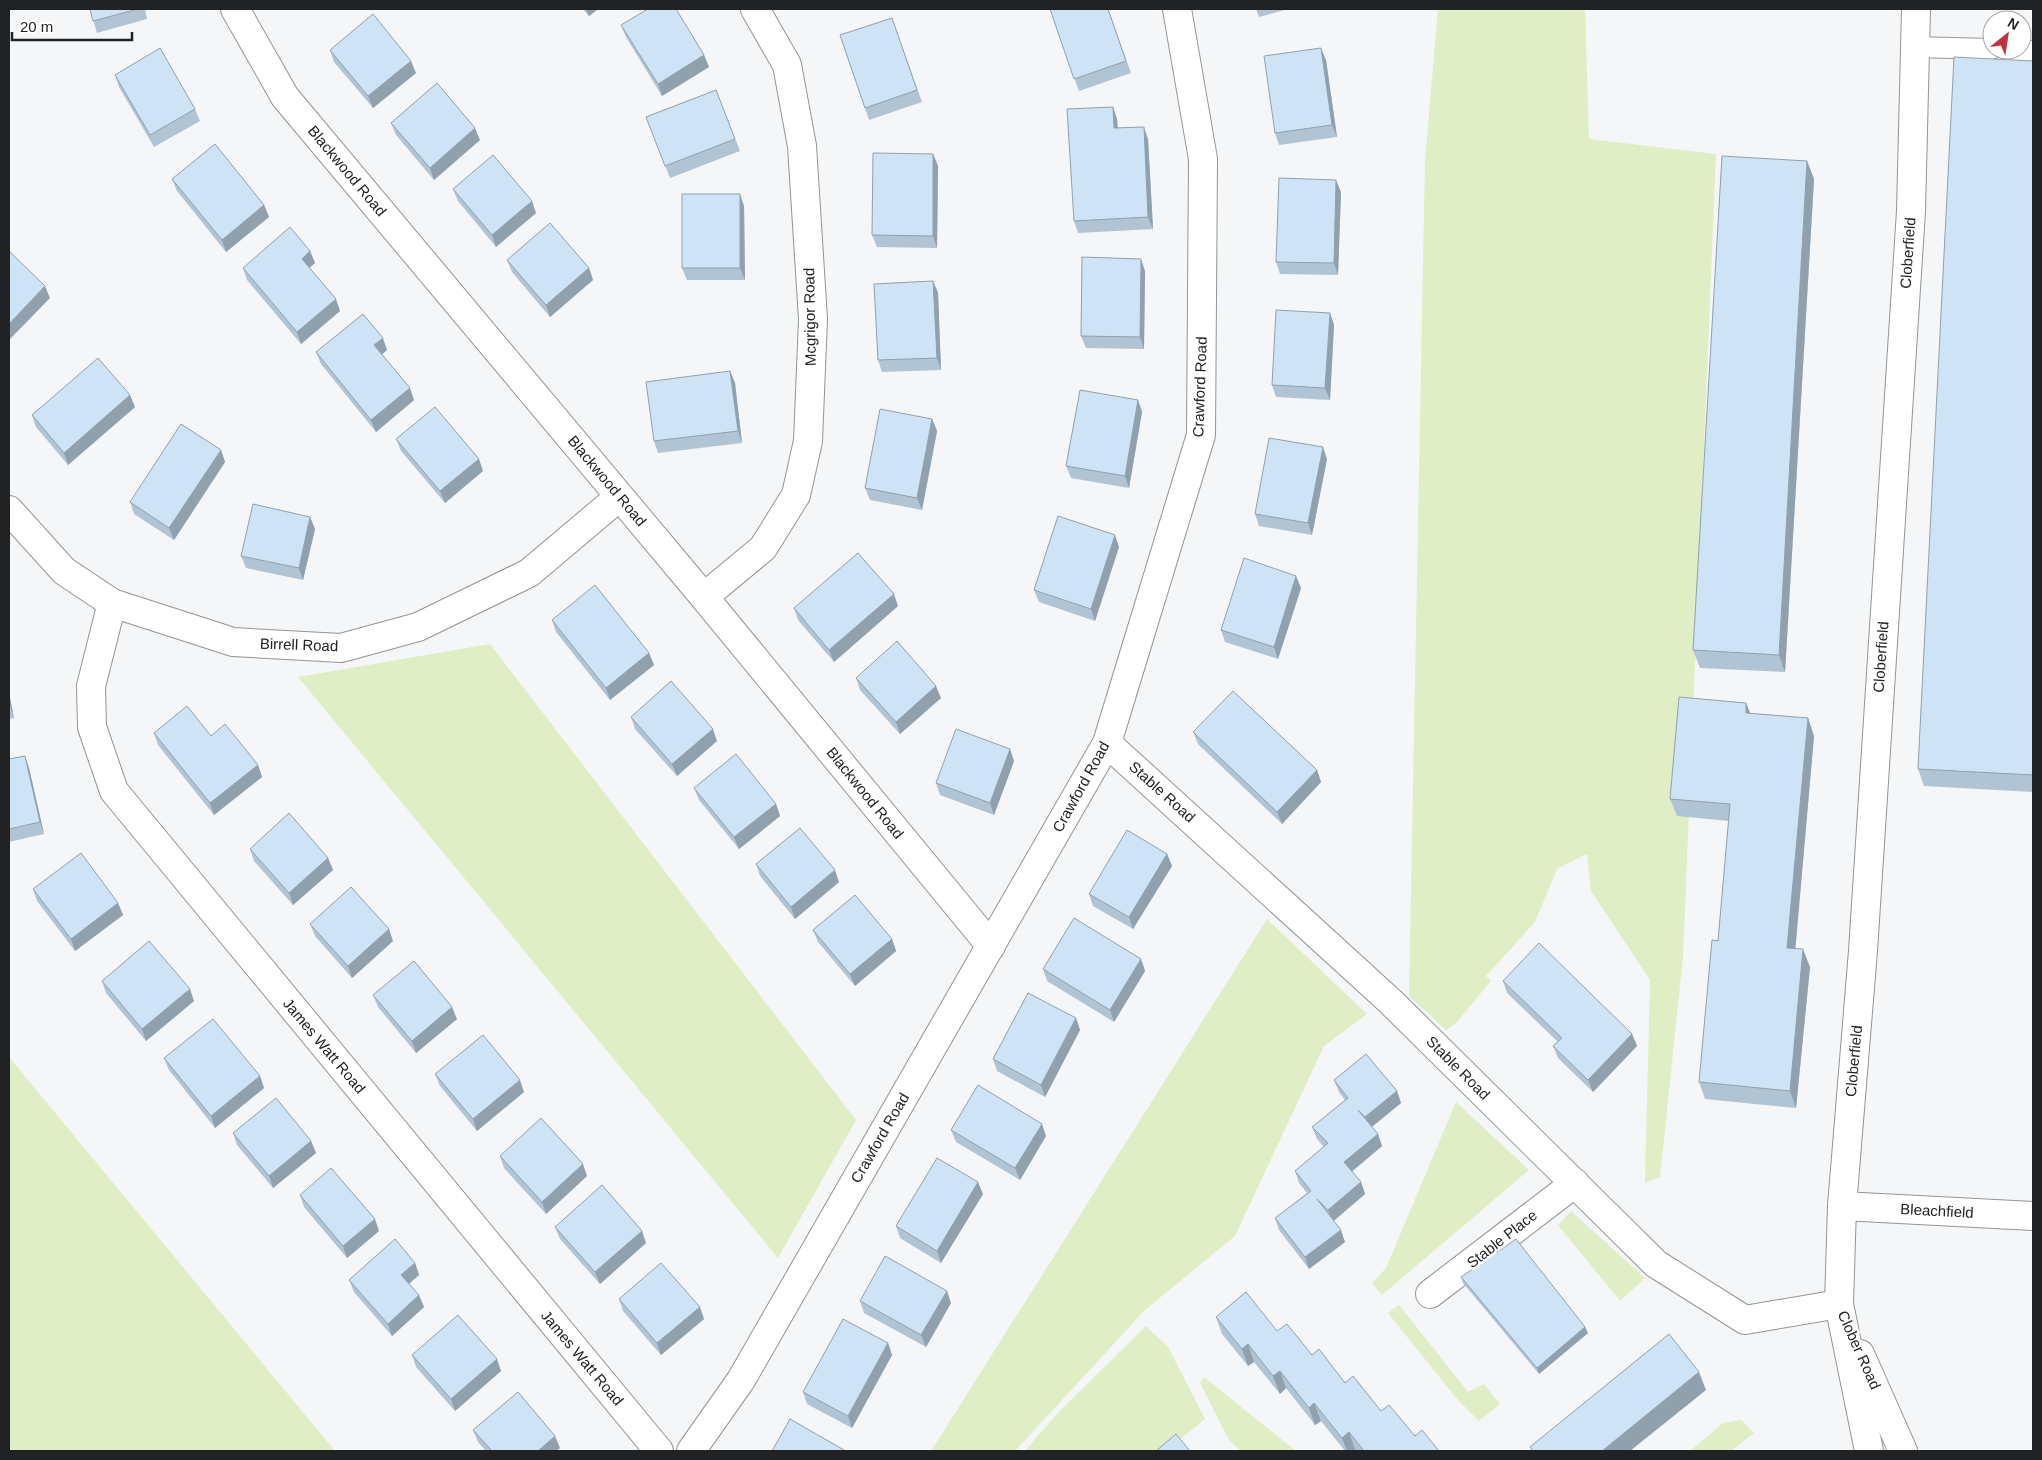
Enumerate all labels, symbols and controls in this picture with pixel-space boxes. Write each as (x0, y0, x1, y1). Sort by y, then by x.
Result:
scale bar (12, 10, 132, 42)
north arrow (1982, 10, 2032, 60)
text: N (2005, 14, 2022, 33)
text: 20 m (20, 18, 53, 35)
street label: Blackwood Road (305, 122, 390, 219)
street label: Cloberfield (1897, 217, 1918, 289)
street label: Mcgrigor Road (800, 268, 819, 366)
street label: Crawford Road (1189, 336, 1210, 438)
street label: Blackwood Road (565, 432, 650, 529)
street label: Cloberfield (1870, 621, 1891, 693)
street label: Birrell Road (260, 635, 338, 654)
street label: Crawford Road (1049, 739, 1112, 835)
street label: Blackwood Road (823, 744, 907, 842)
street label: Stable Road (1126, 758, 1199, 826)
street label: James Watt Road (280, 995, 369, 1097)
street label: Cloberfield (1842, 1024, 1865, 1097)
street label: Stable Road (1423, 1032, 1494, 1103)
street label: Crawford Road (847, 1090, 912, 1186)
street label: Bleachfield (1900, 1200, 1974, 1221)
street label: Stable Place (1463, 1206, 1540, 1271)
street label: James Watt Road (538, 1307, 627, 1409)
street label: Clober Road (1835, 1308, 1884, 1392)

